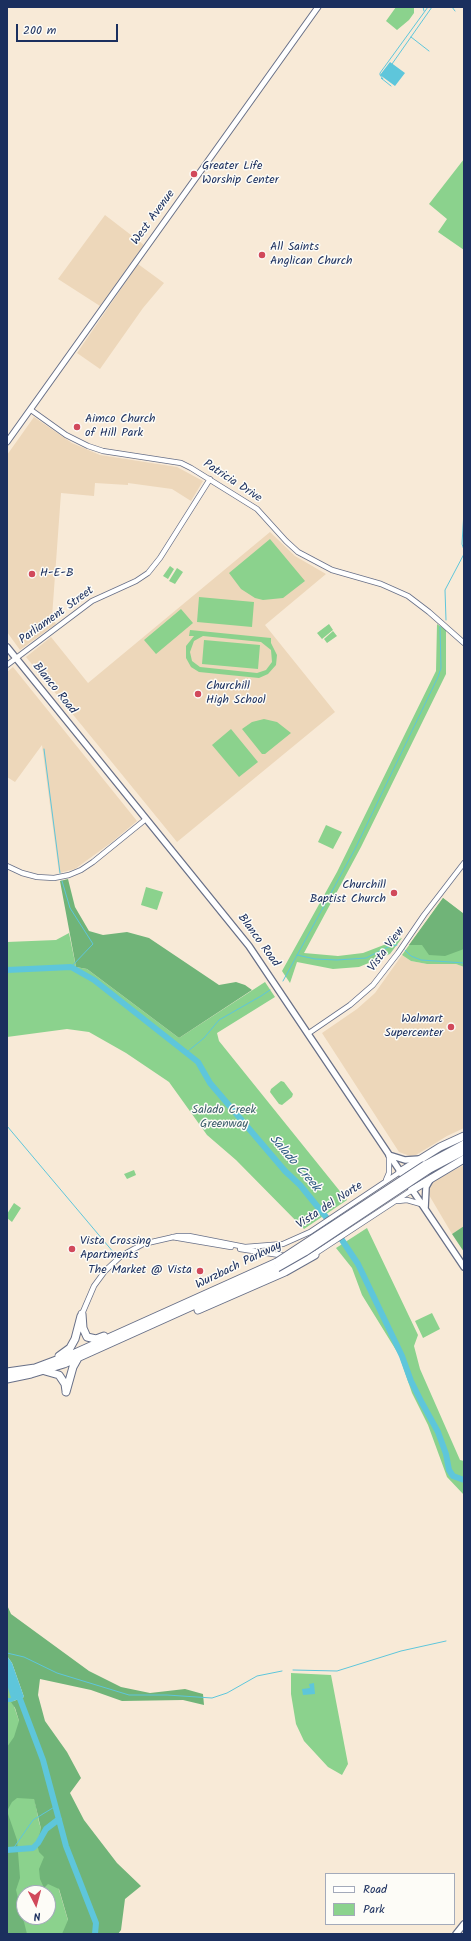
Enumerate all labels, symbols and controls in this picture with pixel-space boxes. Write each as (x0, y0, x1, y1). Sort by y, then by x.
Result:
scale bar (18, 16, 120, 42)
text: 200 m (23, 21, 56, 40)
place label: Greater Life Worship Center (202, 160, 279, 188)
marker: Greater Life Worship Center (189, 169, 199, 179)
street label: West Avenue (129, 188, 179, 248)
place label: All Saints Anglican Church (270, 241, 352, 269)
marker: All Saints Anglican Church (257, 250, 267, 260)
place label: Aimco Church of Hill Park (85, 413, 155, 441)
marker: Aimco Church of Hill Park (72, 422, 82, 432)
street label: Patricia Drive (200, 458, 264, 506)
place label: H-E-B (40, 567, 74, 581)
marker: H-E-B (27, 569, 37, 579)
street label: Parliament Street (17, 584, 97, 648)
street label: Blanco Road (29, 660, 79, 718)
place label: Churchill High School (206, 680, 266, 708)
marker: Churchill High School (193, 689, 203, 699)
place label: Churchill Baptist Church (310, 879, 386, 907)
marker: Churchill Baptist Church (389, 888, 399, 898)
street label: Blanco Road (234, 912, 282, 970)
street label: Vista View (366, 925, 408, 975)
place label: Walmart Supercenter (385, 1013, 443, 1041)
marker: Walmart Supercenter (446, 1022, 456, 1032)
park label: Salado Creek Greenway (192, 1104, 256, 1132)
water label: Salado Creek (265, 1133, 323, 1195)
street label: Vista del Norte (294, 1179, 366, 1233)
place label: Vista Crossing Apartments (80, 1235, 151, 1263)
street label: Wurzbach Parkway (194, 1239, 284, 1293)
marker: Vista Crossing Apartments (67, 1244, 77, 1254)
place label: The Market @ Vista (88, 1264, 192, 1278)
marker: The Market @ Vista (195, 1266, 205, 1276)
legend (325, 1873, 455, 1925)
text: Road (363, 1880, 387, 1899)
north arrow (16, 1885, 56, 1925)
text: Park (363, 1900, 385, 1919)
text: N (33, 1907, 42, 1925)

